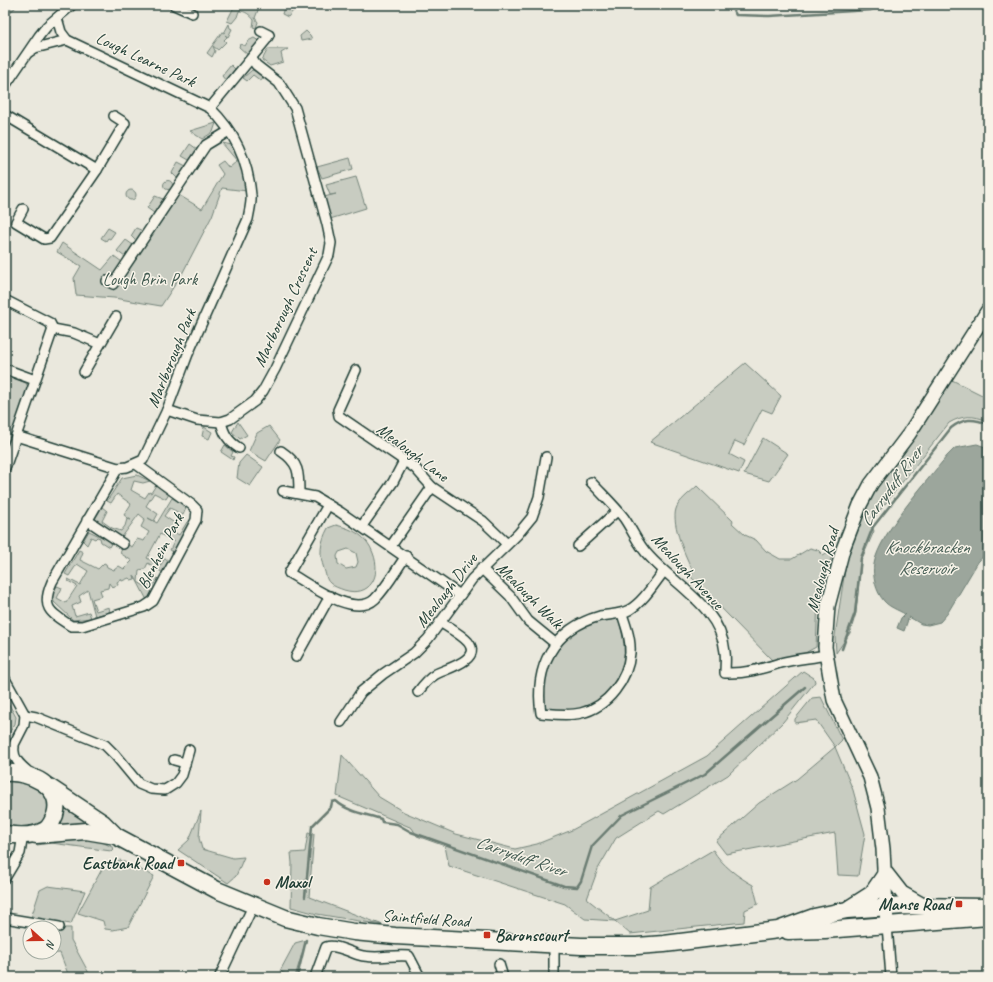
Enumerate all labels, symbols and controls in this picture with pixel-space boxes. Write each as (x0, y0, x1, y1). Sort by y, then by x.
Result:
street label: Lough Learne Park (93, 27, 201, 92)
street label: Marlborough Crescent (249, 242, 323, 370)
park label: Lough Brin Park (103, 269, 199, 290)
street label: Marlborough Park (142, 304, 201, 411)
street label: Mealough Lane (372, 418, 454, 487)
water label: Carryduff River (855, 439, 930, 530)
street label: Blenheim Park (132, 508, 189, 593)
street label: Mealough Road (801, 524, 844, 614)
street label: Mealough Avenue (647, 529, 729, 615)
water label: Knockbracken Reservoir (885, 536, 971, 579)
street label: Mealough Drive (411, 548, 483, 631)
street label: Mealough Walk (492, 558, 569, 634)
water label: Carryduff River (473, 830, 572, 883)
place label: Eastbank Road (82, 853, 176, 874)
marker: Eastbank Road (176, 858, 186, 868)
place label: Maxol (275, 872, 313, 893)
marker: Maxol (262, 877, 272, 887)
place label: Manse Road (878, 894, 954, 915)
marker: Manse Road (954, 899, 964, 909)
street label: Saintfield Road (382, 905, 474, 932)
north arrow (22, 920, 62, 960)
place label: Baronscourt (495, 925, 570, 946)
marker: Baronscourt (482, 930, 492, 940)
text: N (43, 938, 59, 951)

